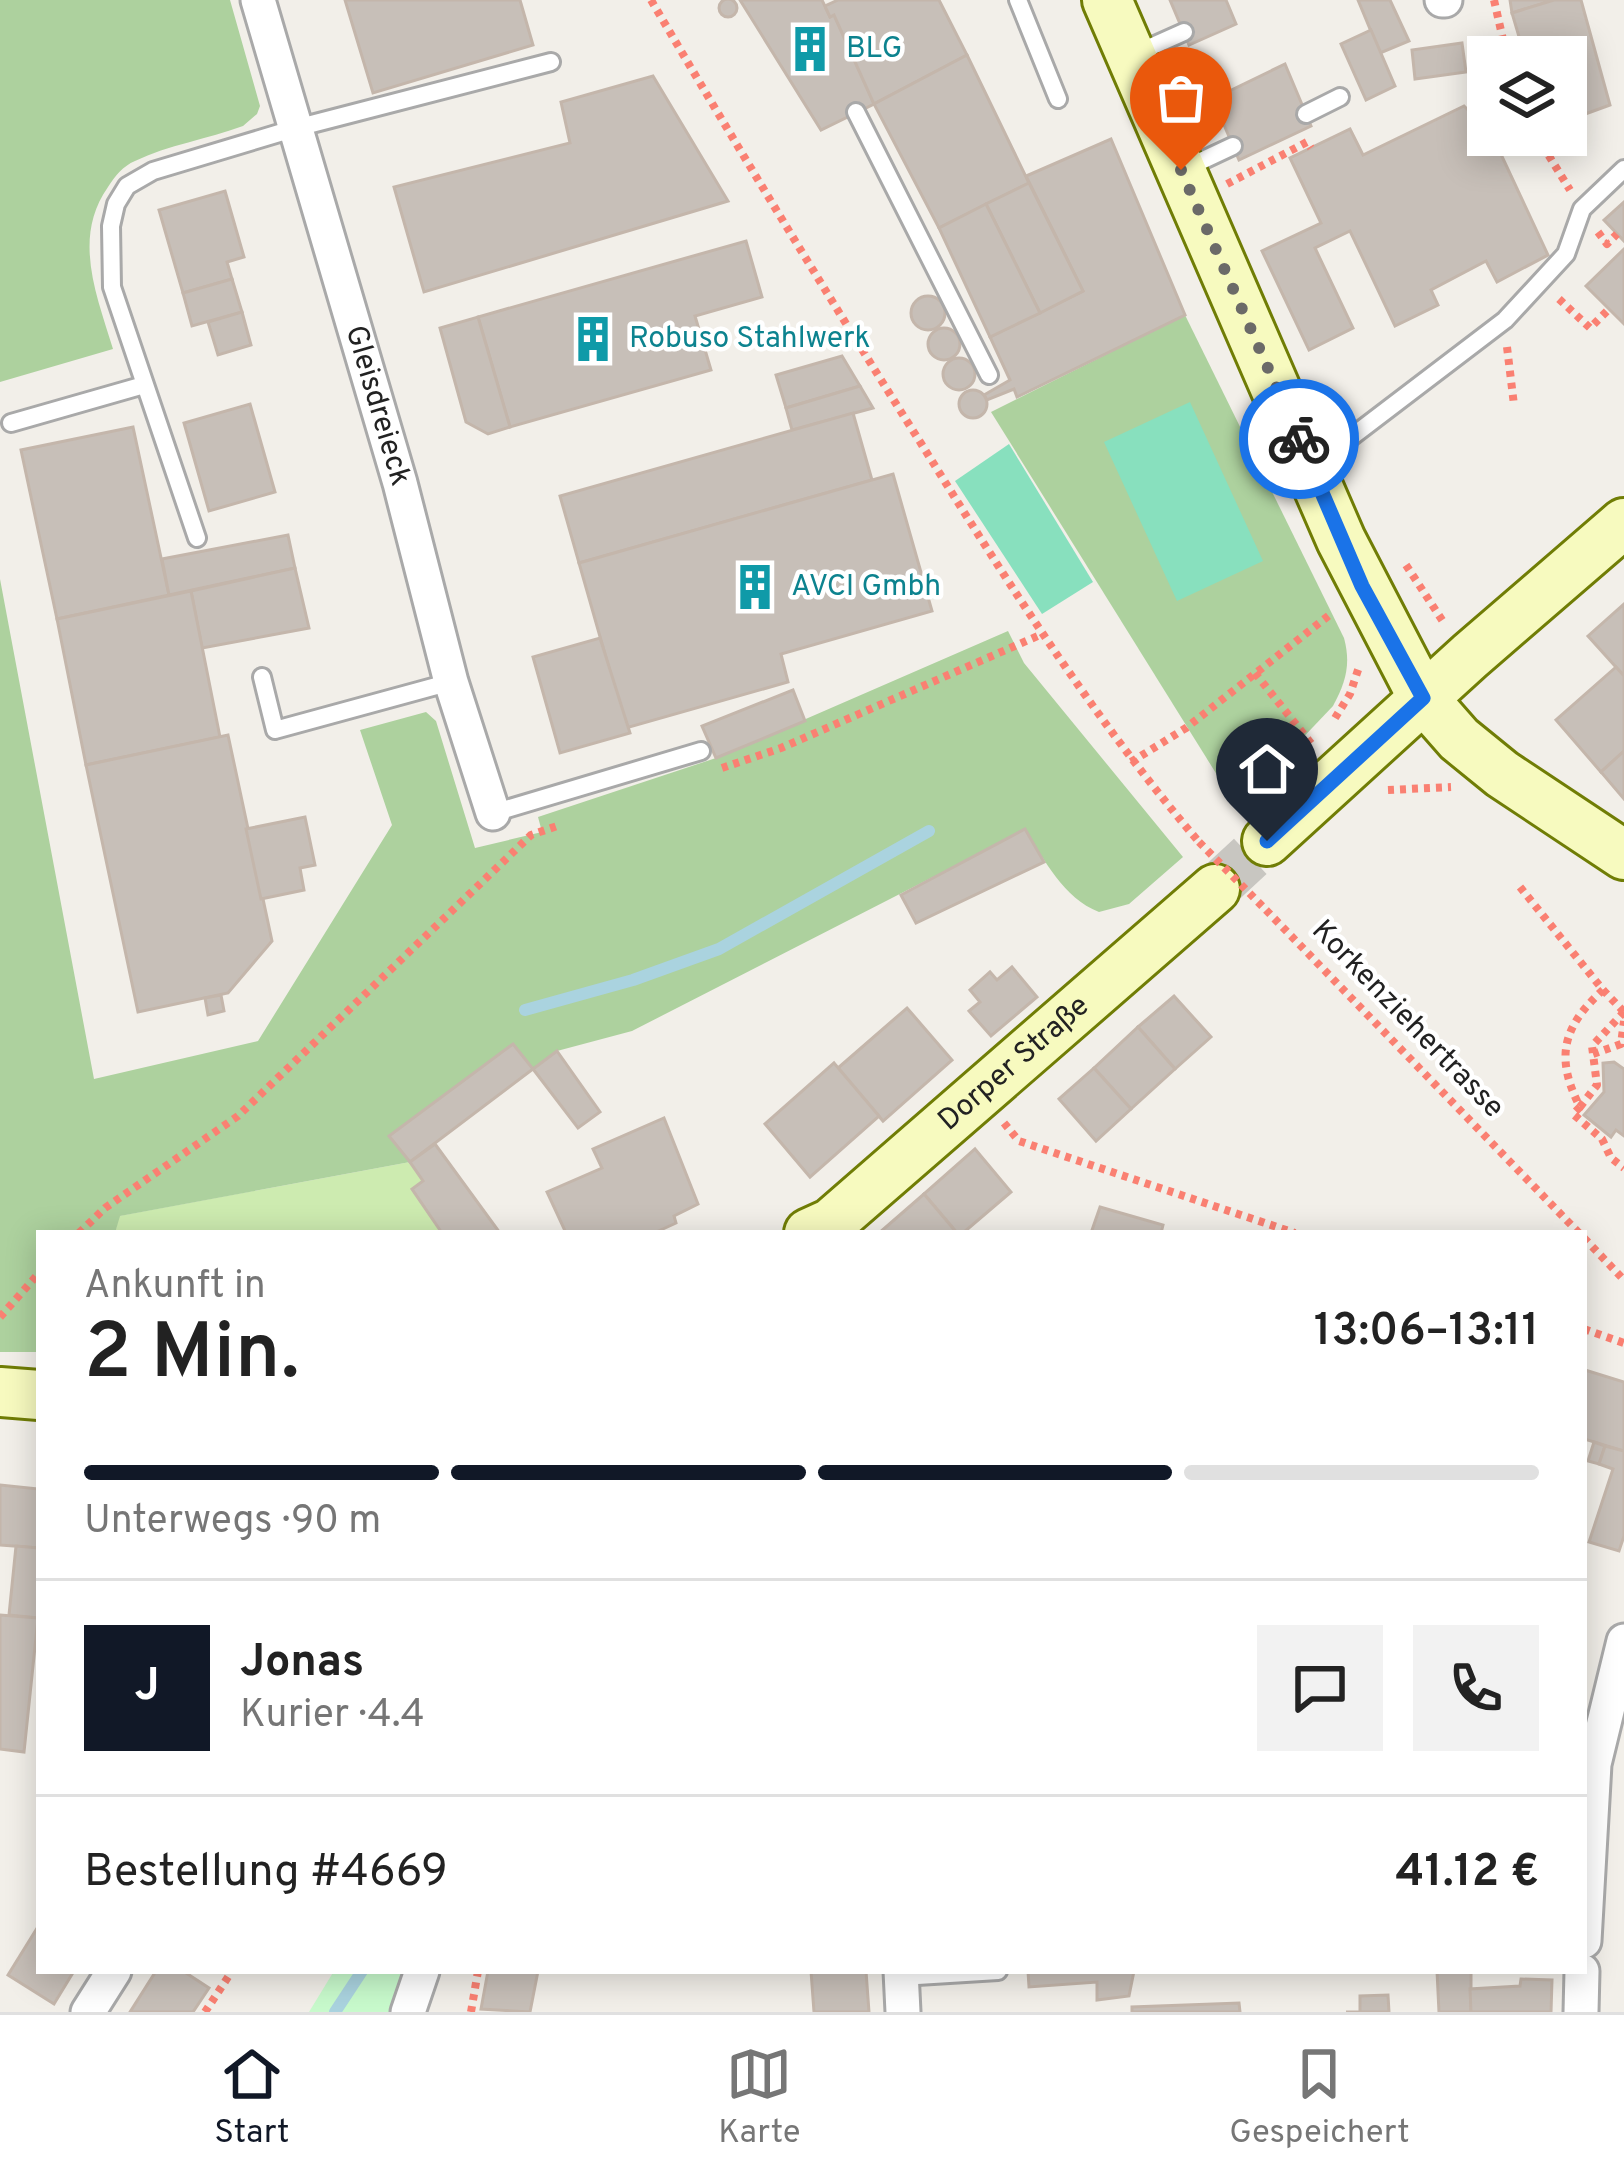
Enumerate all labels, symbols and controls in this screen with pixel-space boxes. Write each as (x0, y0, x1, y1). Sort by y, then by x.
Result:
building icon: BLG (785, 24, 835, 74)
place label: BLG (846, 31, 903, 68)
map controls (1467, 36, 1587, 156)
button: layers (1467, 36, 1587, 156)
pin (1130, 47, 1232, 170)
icon: bag (1148, 65, 1214, 131)
building icon: Robuso Stahlwerk (568, 314, 618, 364)
street label: Gleisdreieck (336, 321, 418, 490)
place label: Robuso Stahlwerk (629, 321, 871, 358)
courier (1239, 379, 1359, 499)
icon: bike (1266, 406, 1332, 472)
building icon: AVCI Gmbh (730, 562, 780, 612)
place label: AVCI Gmbh (791, 569, 941, 606)
pin (1216, 718, 1318, 841)
icon: home (1234, 736, 1300, 802)
street label: Korkenziehertrasse (1303, 913, 1511, 1127)
street label: Dorper Straße (931, 988, 1097, 1139)
text: Ankunft in (84, 1263, 266, 1312)
text: 13:06–13:11 (1314, 1304, 1539, 1361)
text: 2 Min. (84, 1307, 300, 1406)
text: Unterwegs · 90 m (84, 1498, 381, 1547)
button: chat (1257, 1625, 1383, 1751)
button: phone (1413, 1625, 1539, 1751)
text: Jonas (240, 1635, 364, 1692)
text: J (134, 1659, 160, 1716)
text: Kurier · 4.4 (240, 1692, 425, 1741)
text: Bestellung #4669 (84, 1845, 448, 1902)
text: 41.12 € (1396, 1845, 1539, 1902)
tab: Start (214, 2041, 290, 2155)
tab: Karte (718, 2041, 801, 2155)
tab: Gespeichert (1229, 2041, 1410, 2155)

